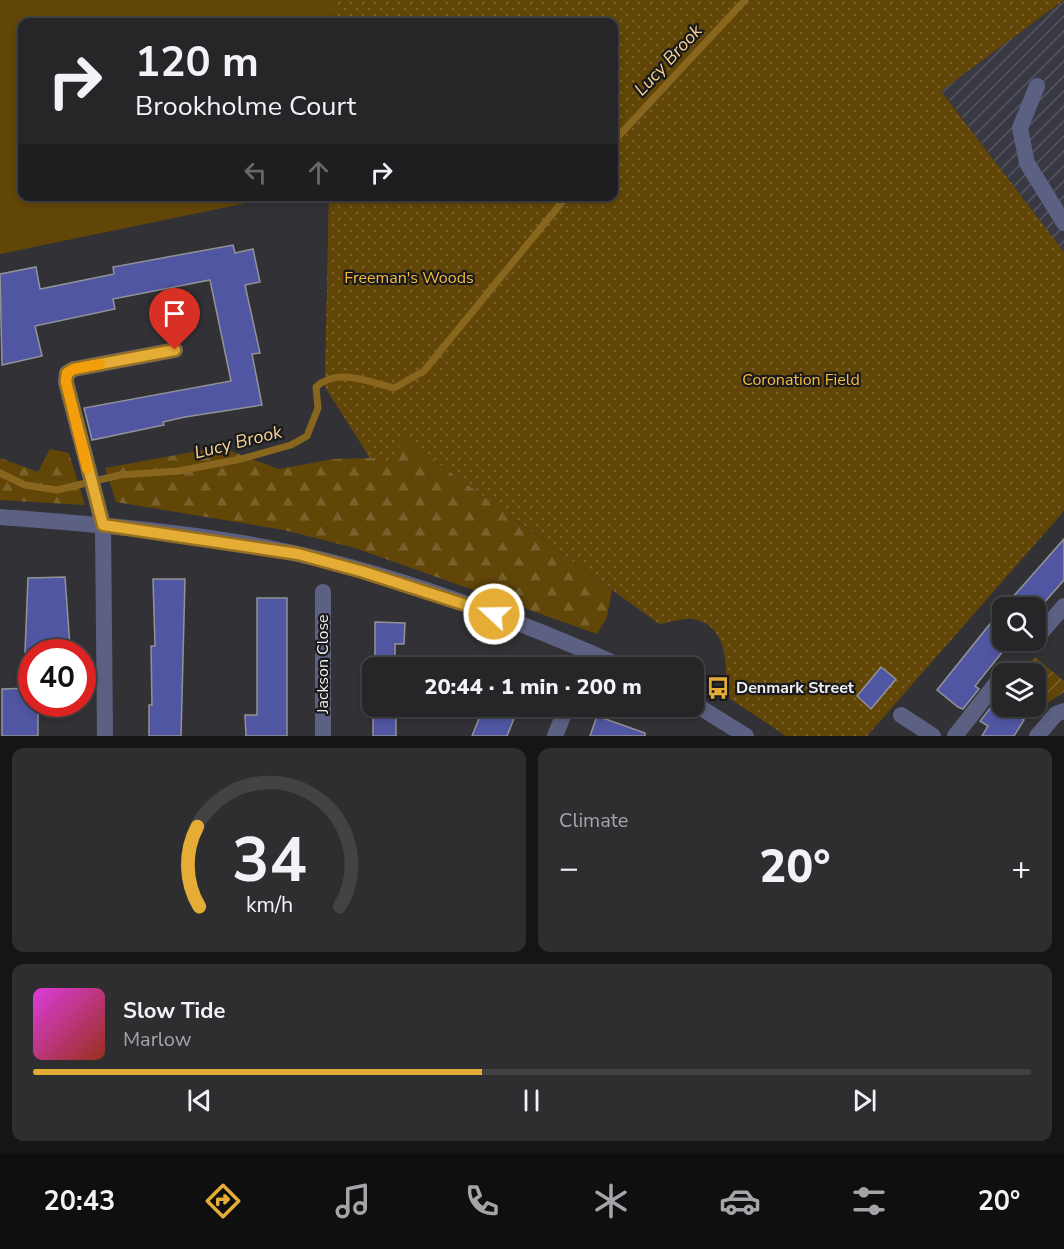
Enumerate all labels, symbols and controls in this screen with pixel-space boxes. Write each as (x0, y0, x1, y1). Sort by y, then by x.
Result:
water label: Lucy Brook (629, 18, 708, 101)
text: 120 m (135, 34, 259, 91)
icon: right (36, 42, 114, 120)
text: Brookholme Court (135, 88, 356, 125)
icon: left (239, 156, 272, 189)
icon: ahead (302, 156, 335, 189)
icon: right (365, 156, 398, 189)
park label: Freeman's Woods (344, 267, 474, 289)
pin (149, 288, 200, 350)
icon: arrive (158, 297, 191, 330)
park label: Coronation Field (742, 369, 860, 391)
water label: Lucy Brook (192, 419, 285, 464)
position arrow (462, 582, 526, 646)
map controls (992, 597, 1046, 717)
button: search (992, 597, 1046, 651)
street label: Jackson Close (312, 614, 334, 715)
speed limit sign: 40 (18, 639, 96, 717)
button: layers (992, 663, 1046, 717)
text: 20:44 · 1 min · 200 m (424, 672, 642, 702)
bus stop icon: Denmark Street (705, 675, 731, 701)
place label: Denmark Street (736, 677, 855, 699)
text: Climate (559, 807, 628, 834)
text: 34 (232, 818, 306, 903)
text: 20° (759, 837, 831, 898)
text: − (559, 846, 579, 891)
text: + (1011, 846, 1031, 891)
text: km/h (245, 890, 293, 920)
text: Slow Tide (123, 996, 225, 1026)
text: Marlow (123, 1026, 191, 1053)
icon: previous (183, 1084, 216, 1117)
icon: pause (515, 1084, 548, 1117)
icon: next (848, 1084, 881, 1117)
icon: directions (202, 1180, 244, 1222)
icon: music (332, 1180, 374, 1222)
icon: phone (461, 1180, 503, 1222)
icon: climate (590, 1180, 632, 1222)
icon: car (719, 1180, 761, 1222)
icon: filters (848, 1180, 890, 1222)
text: 20:43 (44, 1183, 115, 1220)
text: 20° (978, 1183, 1020, 1220)

